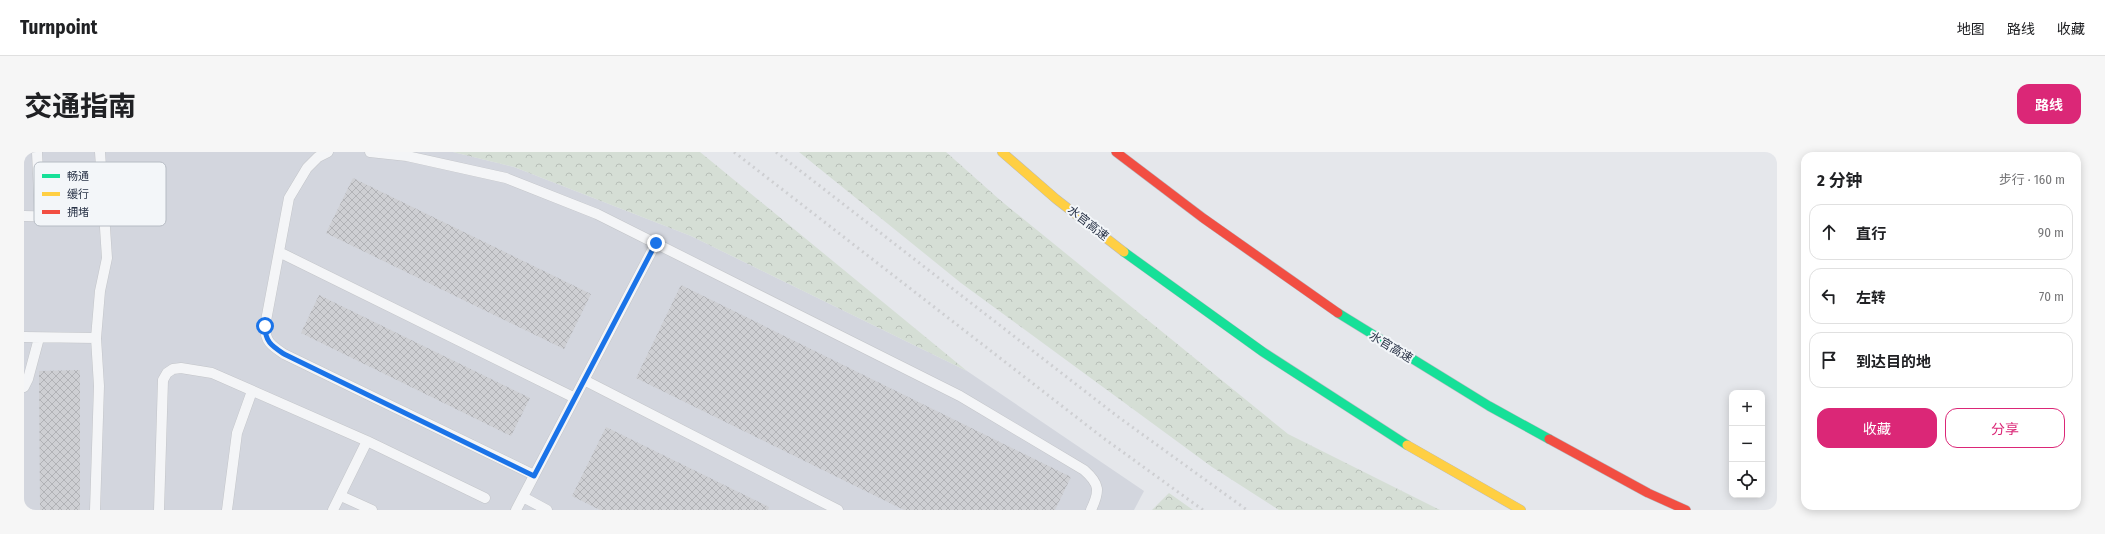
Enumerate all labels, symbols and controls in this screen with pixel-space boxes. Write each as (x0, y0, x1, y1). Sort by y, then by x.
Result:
text: Turnpoint (20, 16, 97, 39)
text: 地图 (1957, 21, 1985, 38)
text: 路线 (2007, 21, 2035, 38)
text: 收藏 (2057, 21, 2085, 38)
button: 路线 (2017, 84, 2081, 124)
text: 交通指南 (24, 90, 136, 123)
legend (34, 162, 166, 226)
text: 畅通 (67, 170, 89, 183)
text: 2 分钟 (1817, 170, 1862, 191)
text: 步行 · 160 m (1999, 172, 2065, 187)
text: 缓行 (67, 188, 89, 201)
street label: 水官高速 (1065, 203, 1111, 243)
text: 拥堵 (67, 206, 89, 219)
icon: ahead (1818, 221, 1840, 243)
text: 直行 (1856, 225, 1886, 243)
text: 90 m (2038, 225, 2064, 240)
route end (647, 234, 665, 252)
icon: left (1818, 285, 1840, 307)
text: 左转 (1856, 289, 1886, 307)
text: 70 m (2039, 289, 2064, 304)
route start (256, 317, 274, 335)
street label: 水官高速 (1367, 329, 1415, 365)
icon: arrive (1818, 349, 1840, 371)
text: 到达目的地 (1856, 353, 1931, 371)
map controls (1729, 390, 1765, 498)
button: + (1729, 390, 1765, 426)
button: 收藏 (1817, 408, 1937, 448)
button: 分享 (1945, 408, 2065, 448)
button: − (1729, 426, 1765, 462)
button: locate (1729, 462, 1765, 498)

